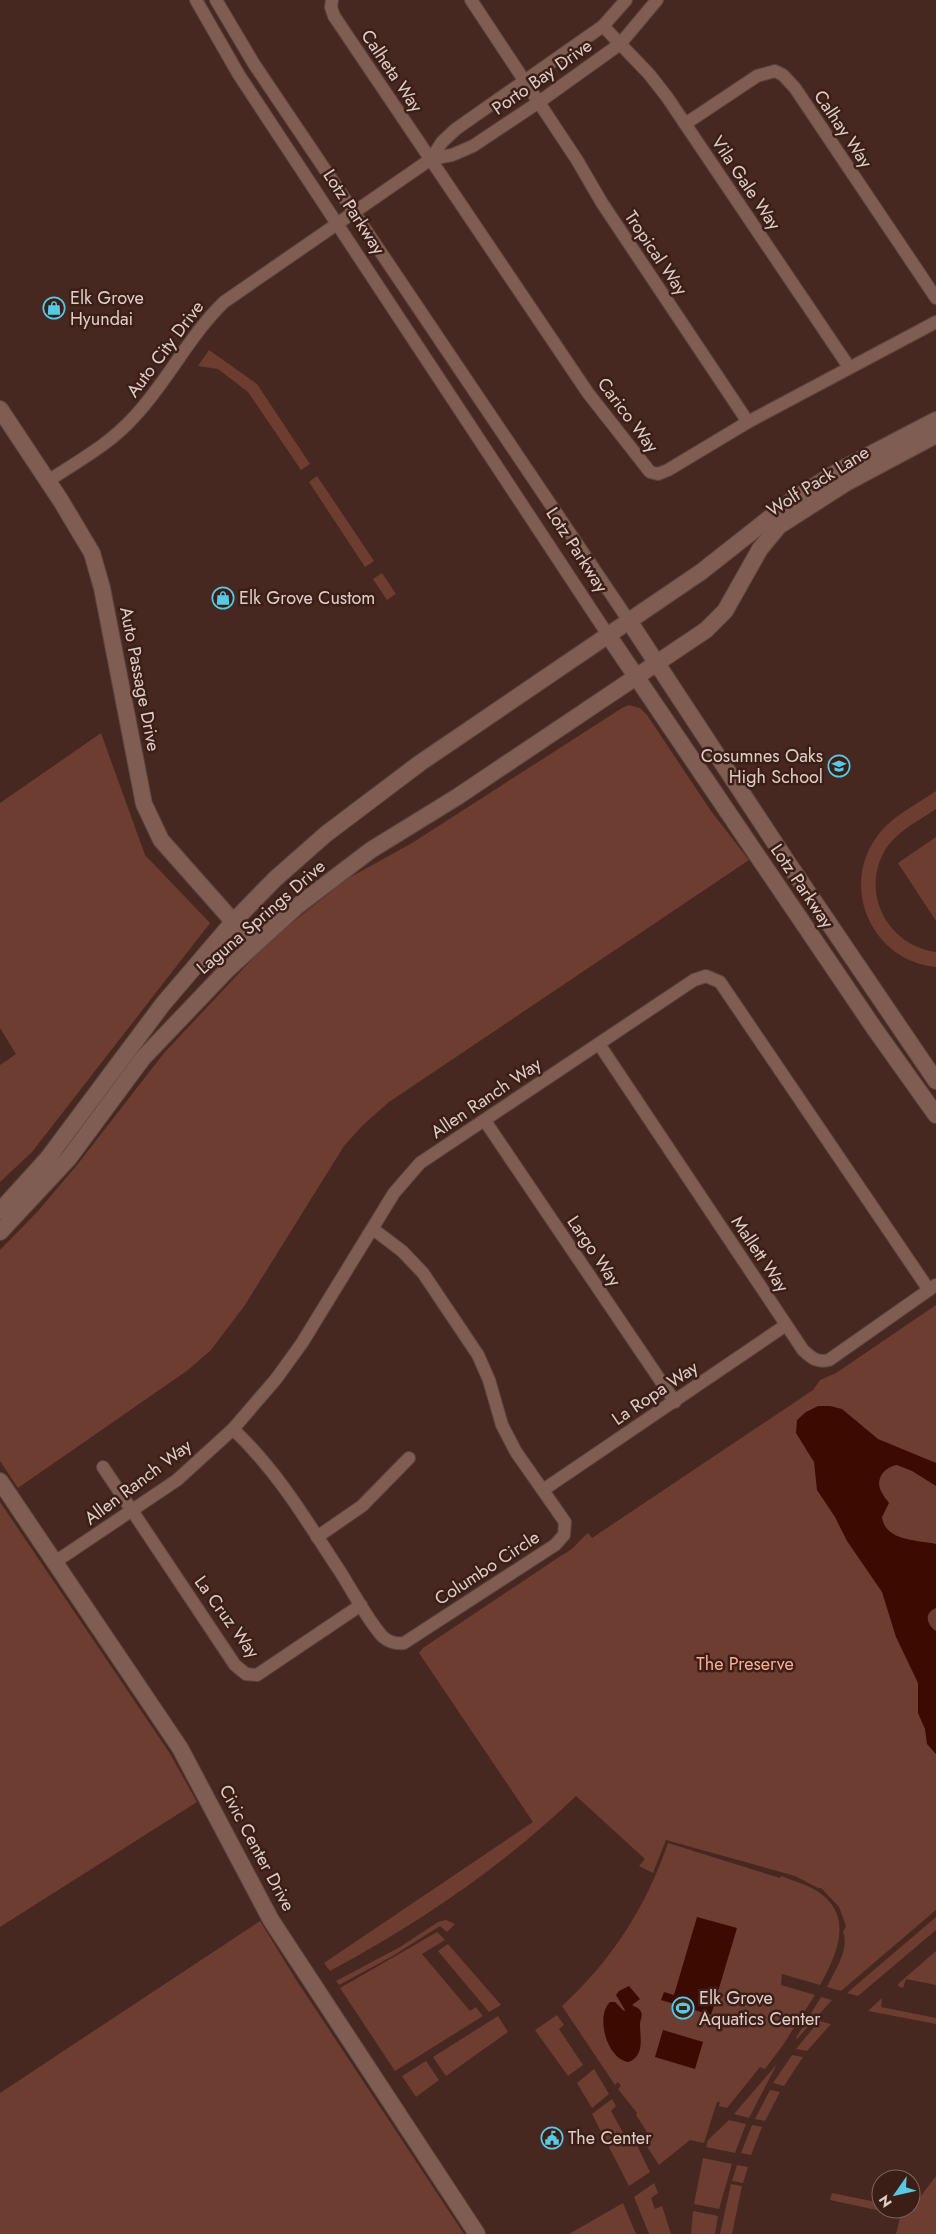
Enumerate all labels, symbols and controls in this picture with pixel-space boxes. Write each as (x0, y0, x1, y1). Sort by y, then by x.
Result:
street label: Calheta Way (355, 24, 429, 118)
street label: Porto Bay Drive (487, 33, 597, 121)
street label: Calhay Way (807, 85, 879, 173)
street label: Vila Gale Way (705, 131, 787, 235)
street label: Lotz Parkway (317, 164, 391, 260)
street label: Tropical Way (618, 206, 694, 301)
place label: Elk Grove Hyundai (70, 285, 144, 332)
street label: Auto City Drive (120, 295, 210, 403)
shop icon: Elk Grove Hyundai (42, 296, 66, 320)
street label: Carico Way (591, 372, 665, 458)
street label: Wolf Pack Lane (762, 439, 874, 523)
street label: Lotz Parkway (540, 502, 614, 598)
place label: Elk Grove Custom (239, 585, 375, 611)
shop icon: Elk Grove Custom (211, 586, 235, 610)
street label: Auto Passage Drive (113, 605, 167, 753)
place label: Cosumnes Oaks High School (701, 743, 823, 790)
school or university icon: Cosumnes Oaks High School (827, 754, 851, 778)
street label: Lotz Parkway (764, 839, 840, 934)
street label: Laguna Springs Drive (191, 854, 331, 980)
street label: Allen Ranch Way (425, 1051, 547, 1145)
street label: Largo Way (561, 1210, 627, 1292)
street label: Mallett Way (725, 1211, 795, 1298)
street label: La Ropa Way (607, 1355, 703, 1431)
street label: Allen Ranch Way (79, 1433, 197, 1531)
street label: Columbo Circle (430, 1524, 544, 1612)
street label: La Cruz Way (188, 1570, 266, 1664)
park label: The Preserve (696, 1651, 794, 1677)
street label: Civic Center Drive (213, 1780, 301, 1916)
place label: Elk Grove Aquatics Center (699, 1985, 821, 2032)
sports icon: Elk Grove Aquatics Center (671, 1996, 695, 2020)
place label: The Center (568, 2125, 652, 2151)
public building icon: The Center (540, 2126, 564, 2150)
north arrow (871, 2169, 921, 2219)
text: N (874, 2191, 897, 2211)

